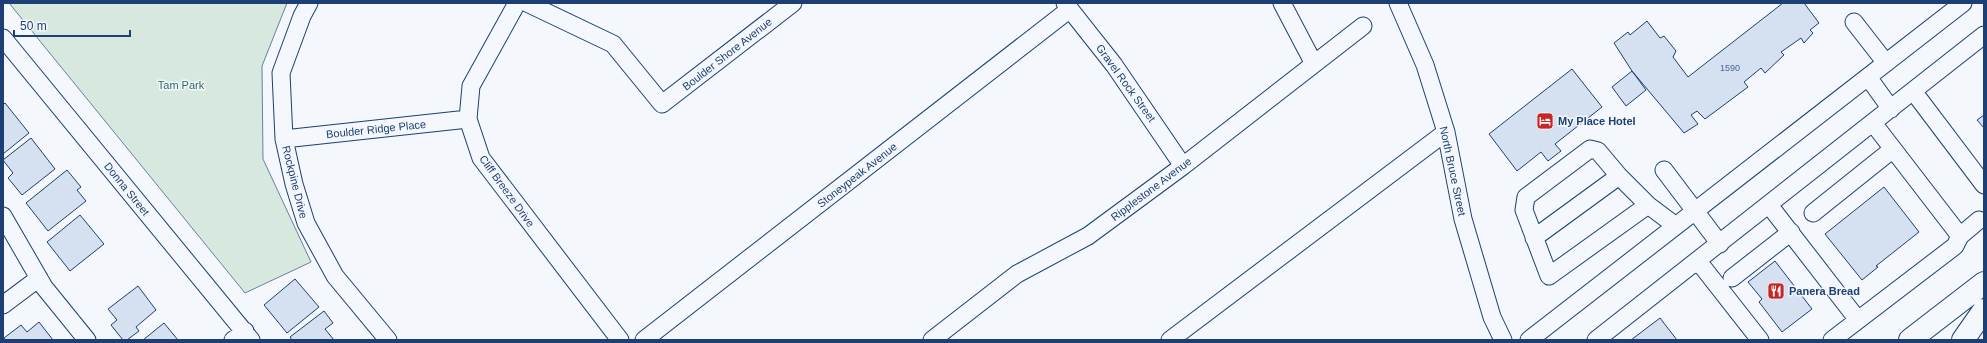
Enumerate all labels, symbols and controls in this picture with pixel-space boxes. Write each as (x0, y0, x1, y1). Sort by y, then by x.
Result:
scale bar (14, 12, 130, 38)
street label: Boulder Shore Avenue (680, 15, 774, 93)
text: 50 m (20, 19, 47, 33)
street label: Gravel Rock Street (1094, 42, 1158, 124)
house number: 1590 (1720, 63, 1740, 73)
park label: Tam Park (158, 79, 205, 91)
hotel icon: My Place Hotel (1535, 111, 1555, 131)
place label: My Place Hotel (1558, 115, 1636, 127)
street label: Boulder Ridge Place (325, 118, 427, 140)
street label: North Bruce Street (1438, 125, 1468, 217)
street label: Stoneypeak Avenue (815, 140, 899, 210)
street label: Rockpine Drive (280, 144, 310, 220)
street label: Cliff Breeze Drive (477, 153, 537, 229)
street label: Ripplestone Avenue (1108, 155, 1194, 223)
street label: Donna Street (102, 160, 152, 218)
restaurant icon: Panera Bread (1766, 281, 1786, 301)
place label: Panera Bread (1789, 285, 1860, 297)

